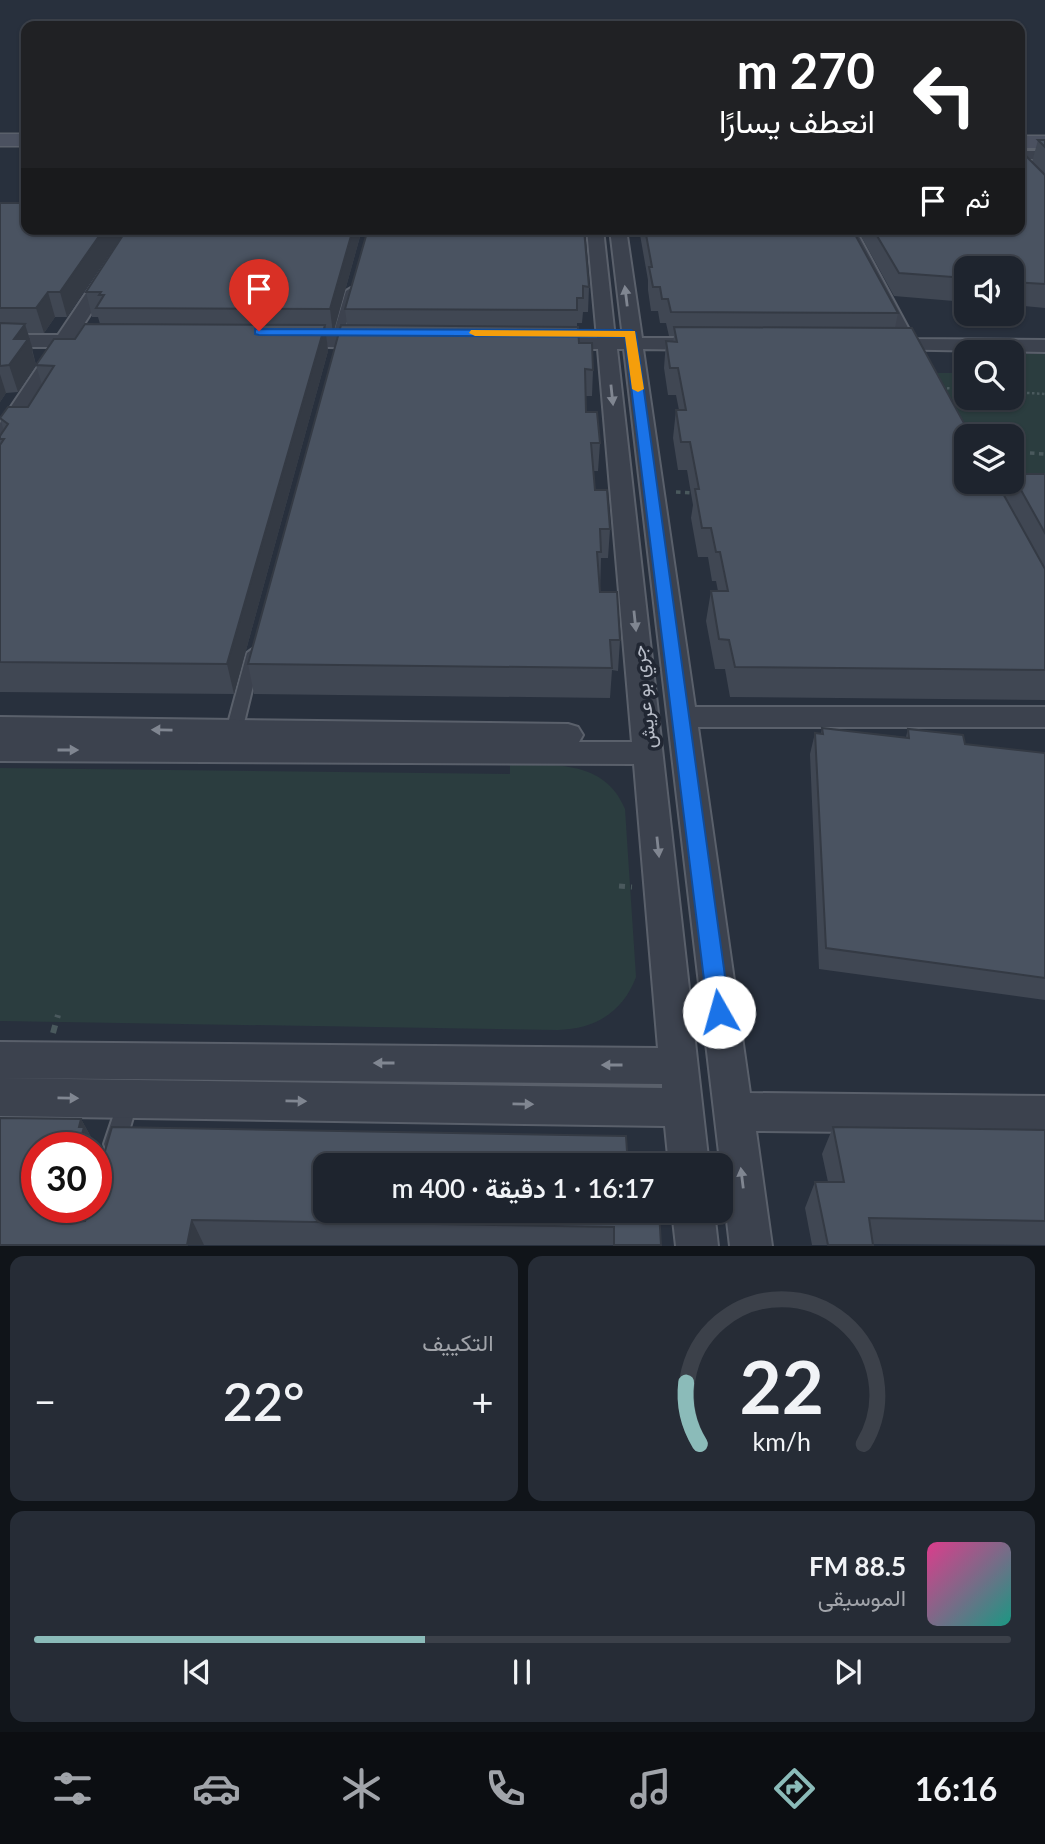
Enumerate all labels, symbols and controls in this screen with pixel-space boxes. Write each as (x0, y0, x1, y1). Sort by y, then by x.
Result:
text: 270 m (737, 41, 875, 99)
icon: left (899, 49, 990, 140)
text: انعطف يسارًا (719, 101, 875, 140)
icon: arrive (914, 182, 952, 220)
text: ثم (966, 182, 990, 214)
map controls (954, 256, 1024, 494)
button: sound (954, 256, 1024, 326)
pin (229, 259, 289, 331)
icon: arrive (240, 270, 278, 308)
one-way arrow (621, 285, 632, 307)
button: search (954, 340, 1024, 410)
one-way arrow (607, 384, 618, 406)
button: layers (954, 424, 1024, 494)
one-way arrow (630, 610, 641, 632)
street label: جري بو عريش (626, 644, 665, 750)
one-way arrow (151, 725, 173, 736)
one-way arrow (57, 744, 79, 756)
one-way arrow (653, 836, 664, 858)
position arrow (682, 975, 756, 1049)
one-way arrow (373, 1057, 395, 1069)
one-way arrow (600, 1059, 622, 1071)
one-way arrow (57, 1092, 79, 1104)
one-way arrow (285, 1095, 307, 1107)
one-way arrow (512, 1098, 534, 1110)
speed limit sign: 30 (21, 1132, 112, 1223)
one-way arrow (737, 1167, 748, 1189)
text: 16:17 · 1 دقيقة · 400 m (392, 1172, 654, 1204)
text: التكييف (422, 1328, 494, 1356)
text: 22 (739, 1343, 823, 1431)
text: 22° (223, 1370, 305, 1432)
text: − (34, 1378, 56, 1424)
text: + (471, 1378, 494, 1424)
text: km/h (752, 1426, 811, 1456)
text: 88.5 FM (809, 1550, 906, 1582)
text: الموسيقى (818, 1583, 906, 1611)
icon: previous (178, 1653, 216, 1691)
icon: pause (503, 1653, 541, 1691)
icon: next (829, 1653, 867, 1691)
icon: filters (48, 1764, 97, 1813)
icon: car (192, 1764, 241, 1813)
icon: climate (337, 1764, 386, 1813)
icon: phone (481, 1764, 530, 1813)
icon: music (626, 1764, 675, 1813)
icon: directions (770, 1764, 819, 1813)
text: 16:16 (915, 1769, 997, 1808)

